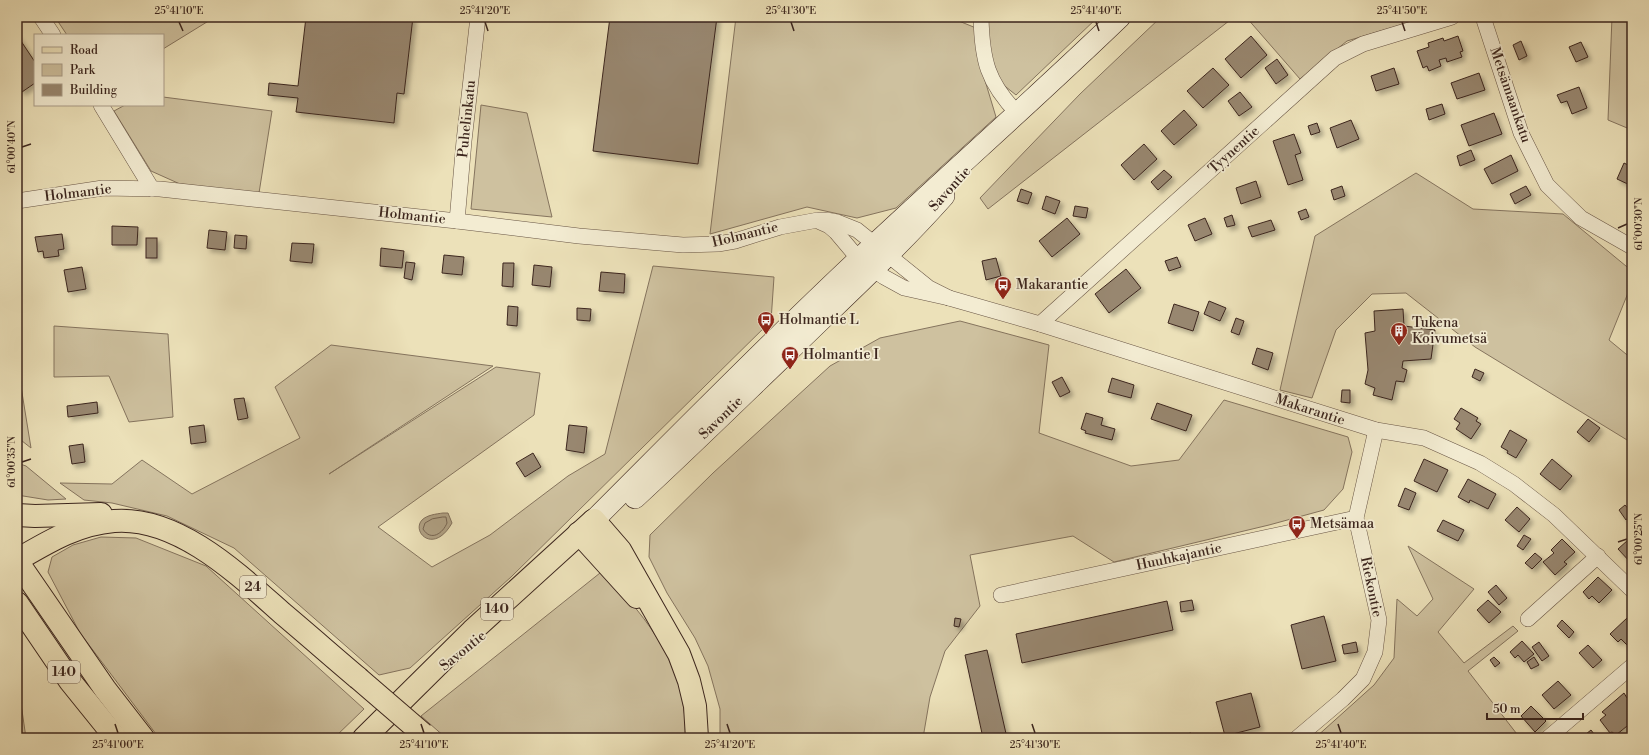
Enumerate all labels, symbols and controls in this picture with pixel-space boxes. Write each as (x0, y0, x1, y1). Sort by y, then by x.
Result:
text: 25°41'10"E (155, 5, 203, 17)
text: 25°41'20"E (460, 5, 510, 17)
text: 25°41'30"E (766, 5, 816, 17)
text: 25°41'40"E (1071, 5, 1121, 17)
text: 25°41'50"E (1377, 5, 1427, 17)
legend (34, 34, 164, 106)
text: Road (70, 43, 98, 58)
street label: Metsämaankatu (1485, 45, 1535, 145)
text: Park (70, 63, 96, 78)
street label: Puhelinkatu (454, 79, 480, 159)
text: Building (69, 83, 118, 98)
text: 61°00'40"N (6, 120, 18, 174)
street label: Tyynentie (1205, 122, 1263, 178)
street label: Savontie (925, 163, 975, 215)
street label: Holmantie (43, 180, 113, 206)
text: 61°00'30"N (1633, 197, 1645, 250)
street label: Holmantie (377, 204, 447, 228)
street label: Holmantie (710, 218, 780, 252)
bus stop icon: Makarantie (993, 275, 1013, 300)
place label: Makarantie (1016, 276, 1088, 294)
bus stop icon: Holmantie L (756, 310, 776, 335)
place label: Holmantie L (779, 311, 859, 329)
place label: Tukena Koivumetsä (1412, 314, 1488, 348)
building icon: Tukena Koivumetsä (1389, 321, 1409, 346)
bus stop icon: Holmantie I (780, 345, 800, 370)
place label: Holmantie I (803, 346, 879, 364)
street label: Makarantie (1273, 390, 1347, 430)
street label: Savontie (695, 393, 747, 443)
text: 61°00'35"N (6, 436, 18, 488)
text: 61°00'25"N (1633, 513, 1645, 565)
bus stop icon: Metsämaa (1287, 514, 1307, 539)
place label: Metsämaa (1310, 515, 1375, 533)
street label: Huuhkajantie (1135, 539, 1223, 575)
street label: Riekontie (1356, 555, 1386, 619)
road number: 24 (240, 576, 266, 598)
road number: 140 (481, 598, 513, 620)
street label: Savontie (436, 627, 490, 675)
road number: 140 (48, 661, 80, 683)
scale bar (1487, 695, 1583, 721)
text: 50 m (1493, 702, 1521, 717)
text: 25°41'00"E (92, 739, 144, 751)
text: 25°41'10"E (400, 739, 448, 751)
text: 25°41'20"E (705, 739, 755, 751)
text: 25°41'30"E (1010, 739, 1060, 751)
text: 25°41'40"E (1316, 739, 1366, 751)

